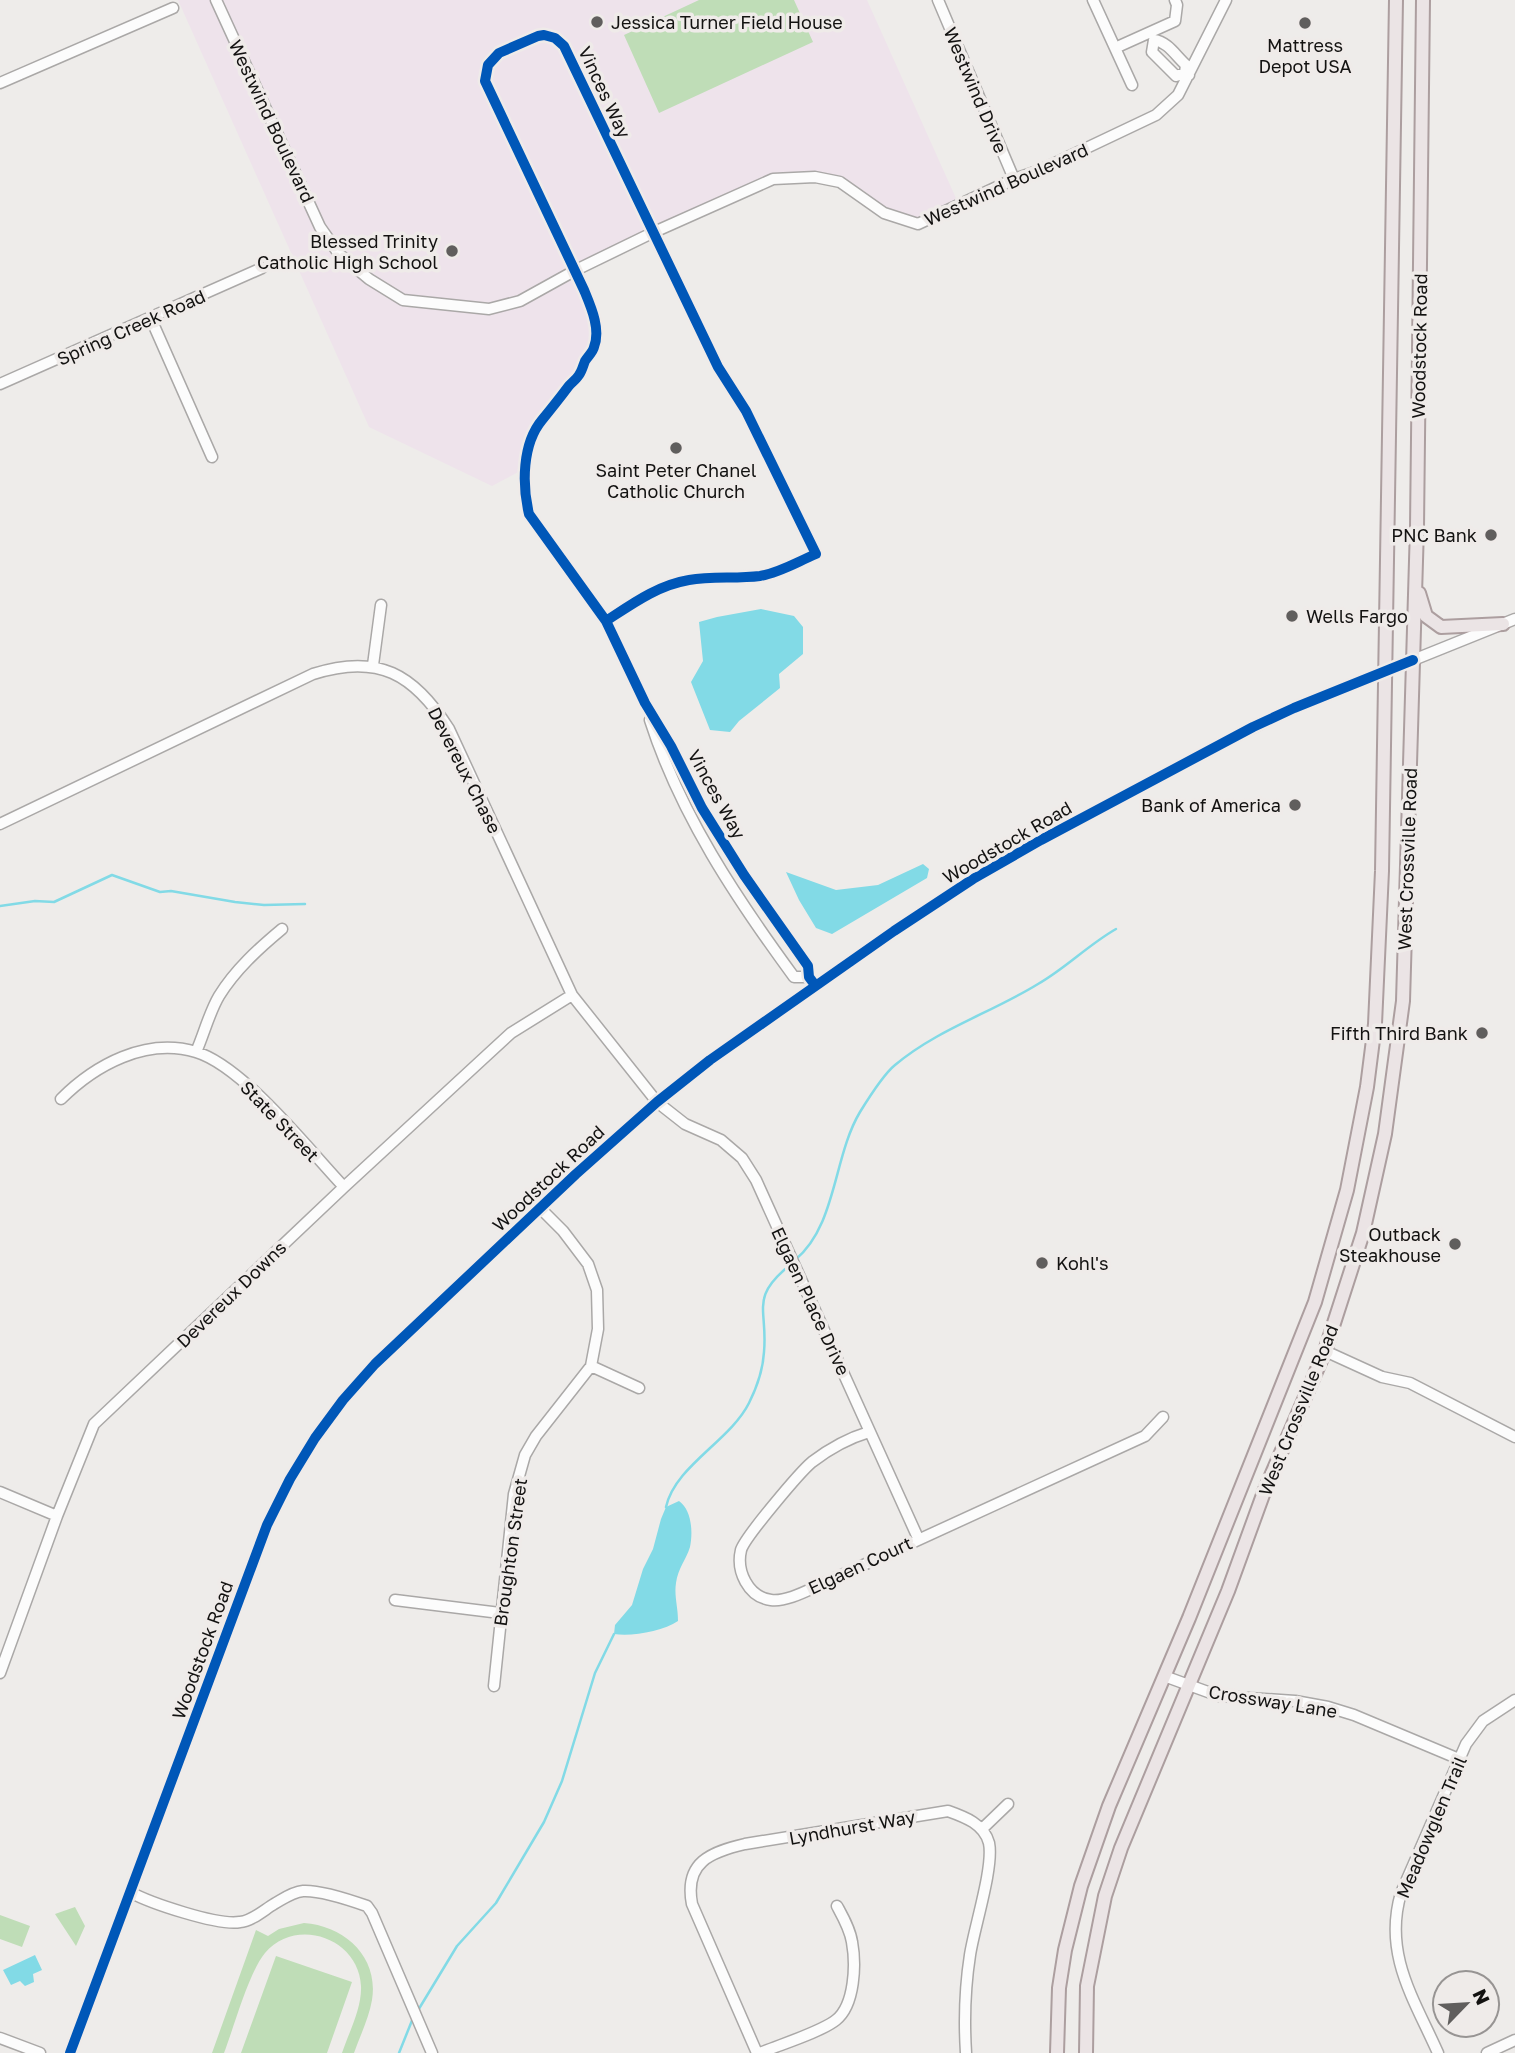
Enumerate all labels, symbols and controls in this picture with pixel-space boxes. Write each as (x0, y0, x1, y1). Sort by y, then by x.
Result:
place label: Jessica Turner Field House (611, 11, 843, 33)
marker: Jessica Turner Field House (589, 14, 605, 30)
marker: Mattress Depot USA (1297, 15, 1313, 31)
street label: Westwind Drive (940, 24, 1012, 156)
place label: Mattress Depot USA (1258, 34, 1352, 77)
street label: Westwind Boulevard (225, 36, 319, 206)
street label: Vinces Way (574, 43, 636, 141)
street label: Westwind Boulevard (921, 138, 1091, 230)
place label: Blessed Trinity Catholic High School (257, 230, 438, 273)
marker: Blessed Trinity Catholic High School (444, 243, 460, 259)
street label: Woodstock Road (1407, 273, 1431, 419)
street label: Spring Creek Road (54, 284, 208, 370)
marker: Saint Peter Chanel Catholic Church (668, 440, 684, 456)
place label: Saint Peter Chanel Catholic Church (595, 459, 757, 502)
place label: PNC Bank (1391, 524, 1477, 546)
marker: PNC Bank (1483, 527, 1499, 543)
place label: Wells Fargo (1306, 605, 1408, 627)
marker: Wells Fargo (1284, 608, 1300, 624)
street label: Devereux Chase (424, 703, 506, 837)
street label: Vinces Way (683, 746, 751, 842)
street label: West Crossville Road (1393, 767, 1421, 951)
place label: Bank of America (1141, 794, 1281, 816)
street label: Woodstock Road (939, 796, 1075, 888)
marker: Bank of America (1287, 797, 1303, 813)
place label: Fifth Third Bank (1330, 1022, 1468, 1044)
marker: Fifth Third Bank (1474, 1025, 1490, 1041)
street label: State Street (236, 1076, 324, 1166)
street label: Woodstock Road (487, 1120, 609, 1236)
street label: Elgaen Place Drive (767, 1223, 855, 1379)
place label: Outback Steakhouse (1339, 1223, 1441, 1266)
street label: Devereux Downs (172, 1236, 290, 1352)
marker: Outback Steakhouse (1447, 1236, 1463, 1252)
place label: Kohl's (1056, 1252, 1108, 1274)
marker: Kohl's (1034, 1255, 1050, 1271)
street label: West Crossville Road (1254, 1321, 1342, 1499)
street label: Broughton Street (489, 1476, 531, 1628)
street label: Elgaen Court (804, 1531, 916, 1599)
street label: Woodstock Road (167, 1578, 237, 1722)
street label: Crossway Lane (1207, 1680, 1339, 1722)
street label: Meadowglen Trail (1391, 1753, 1471, 1901)
street label: Lyndhurst Way (787, 1805, 917, 1849)
north arrow (1431, 1969, 1501, 2039)
text: N (1468, 1985, 1495, 2008)

